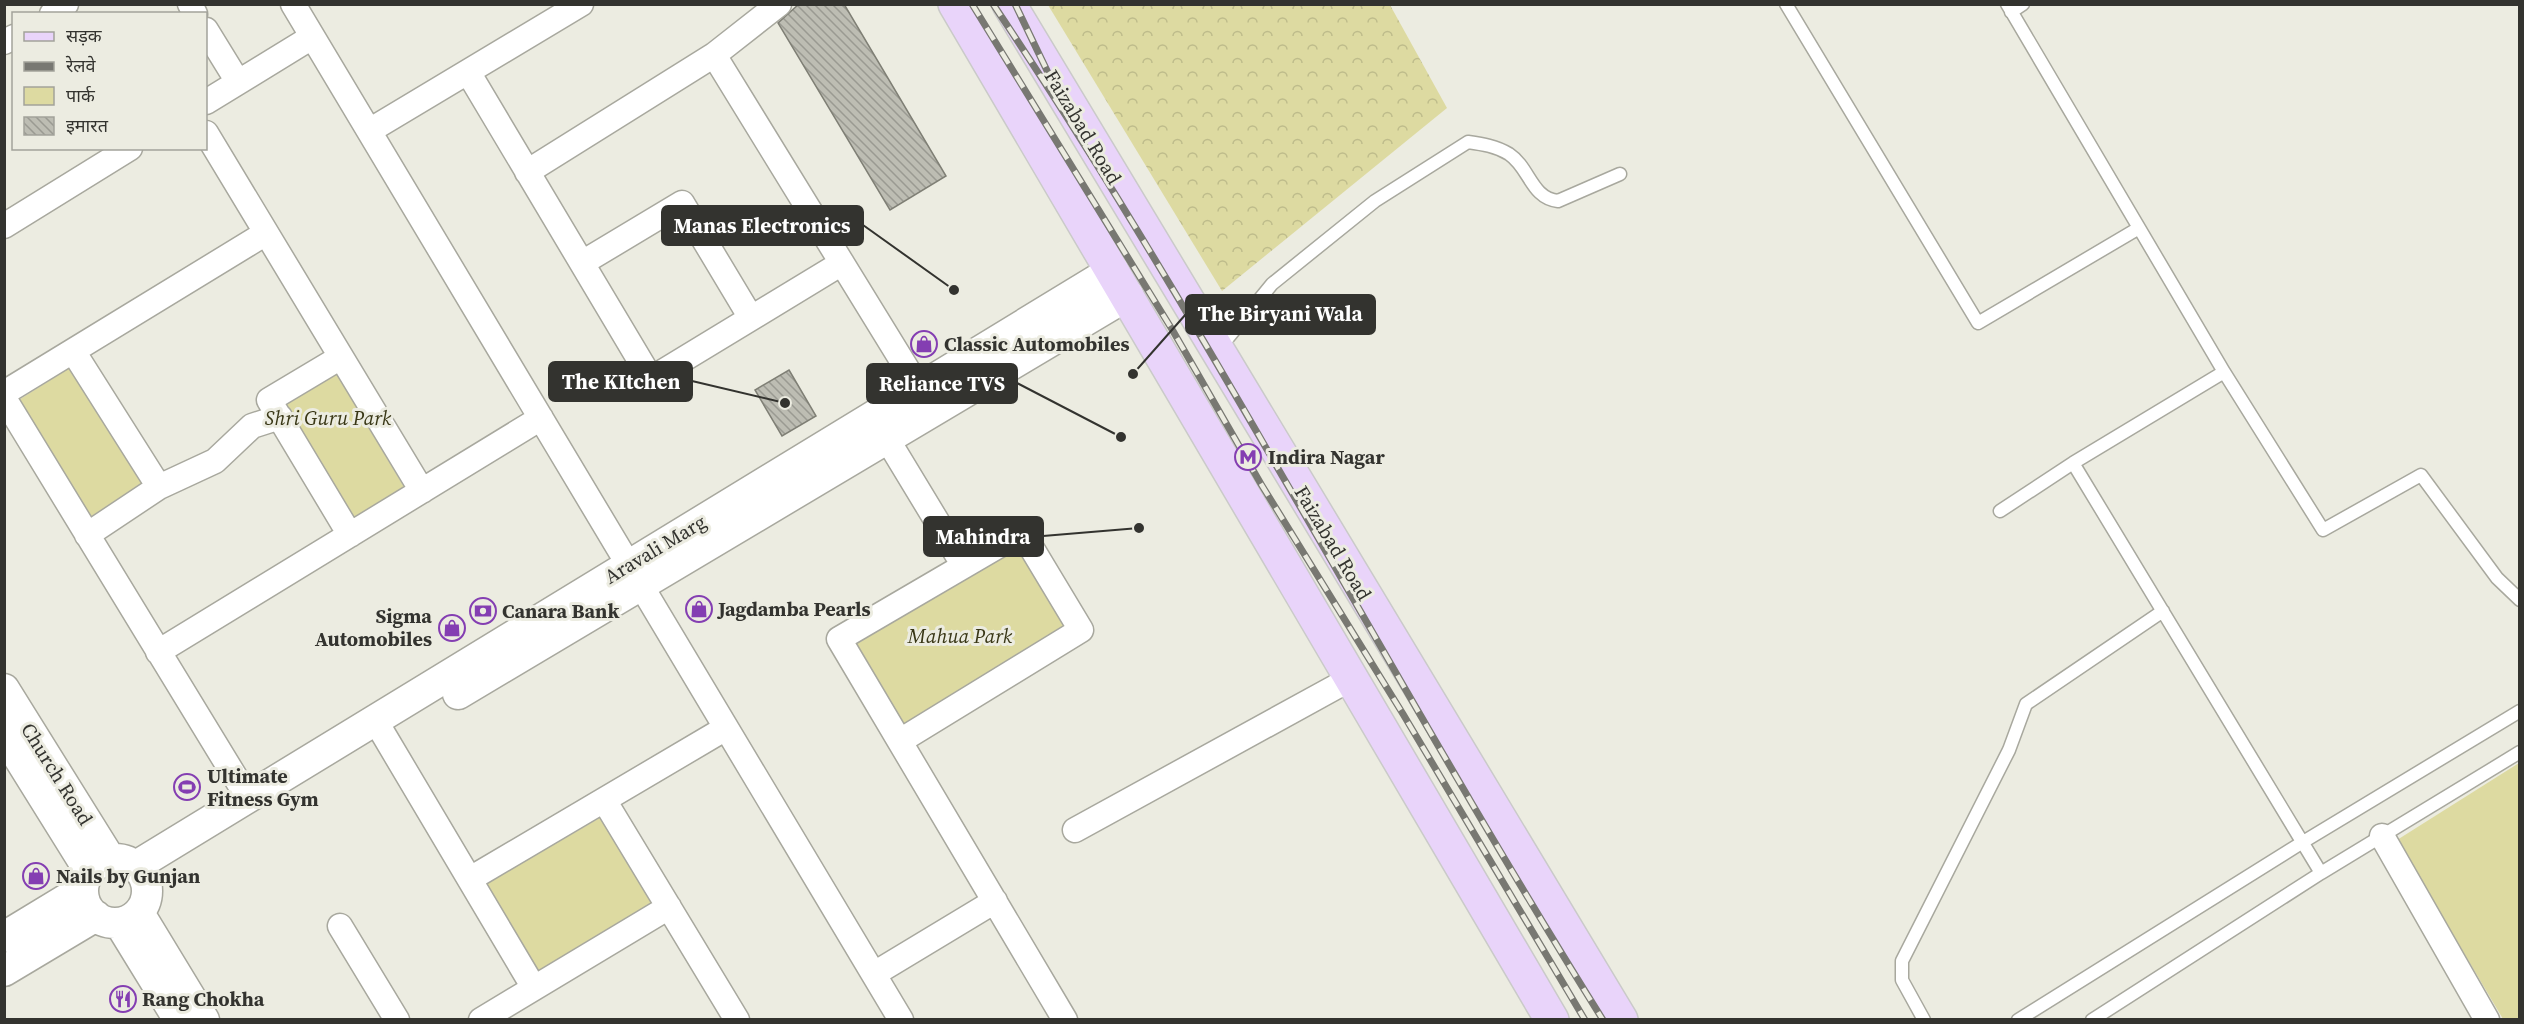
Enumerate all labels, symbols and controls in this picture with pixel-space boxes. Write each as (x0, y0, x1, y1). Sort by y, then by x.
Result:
legend (12, 12, 207, 150)
text: सड़क (66, 23, 103, 48)
text: रेलवे (65, 53, 97, 78)
street label: Faizabad Road (1038, 64, 1129, 190)
text: पार्क (66, 83, 96, 108)
text: इमारत (66, 113, 109, 138)
callout: Manas Electronics (662, 206, 863, 245)
text: Manas Electronics (673, 211, 851, 240)
callout: The Biryani Wala (1186, 295, 1375, 334)
text: The Biryani Wala (1197, 299, 1363, 328)
shop icon: Classic Automobiles (909, 329, 939, 359)
place label: Classic Automobiles (944, 330, 1130, 358)
callout: The KItchen (549, 362, 692, 401)
callout: Reliance TVS (867, 364, 1017, 403)
text: The KItchen (562, 367, 680, 396)
text: Reliance TVS (879, 369, 1005, 398)
park label: Shri Guru Park (265, 404, 392, 432)
metro station icon: Indira Nagar (1233, 442, 1263, 472)
place label: Indira Nagar (1268, 443, 1385, 471)
street label: Faizabad Road (1288, 480, 1379, 606)
street label: Aravali Marg (599, 508, 711, 590)
callout: Mahindra (924, 517, 1043, 556)
text: Mahindra (936, 522, 1031, 551)
shop icon: Jagdamba Pearls (684, 594, 714, 624)
place label: Jagdamba Pearls (716, 595, 871, 623)
bank icon: Canara Bank (468, 596, 498, 626)
place label: Canara Bank (502, 597, 619, 625)
place label: Sigma Automobiles (315, 602, 432, 653)
shop icon: Sigma Automobiles (437, 613, 467, 643)
park label: Mahua Park (907, 622, 1013, 650)
street label: Church Road (14, 717, 100, 831)
place label: Ultimate Fitness Gym (207, 762, 319, 813)
sports icon: Ultimate Fitness Gym (172, 772, 202, 802)
shop icon: Nails by Gunjan (21, 861, 51, 891)
place label: Nails by Gunjan (56, 862, 200, 890)
restaurant icon: Rang Chokha (108, 984, 138, 1014)
place label: Rang Chokha (142, 985, 265, 1013)

